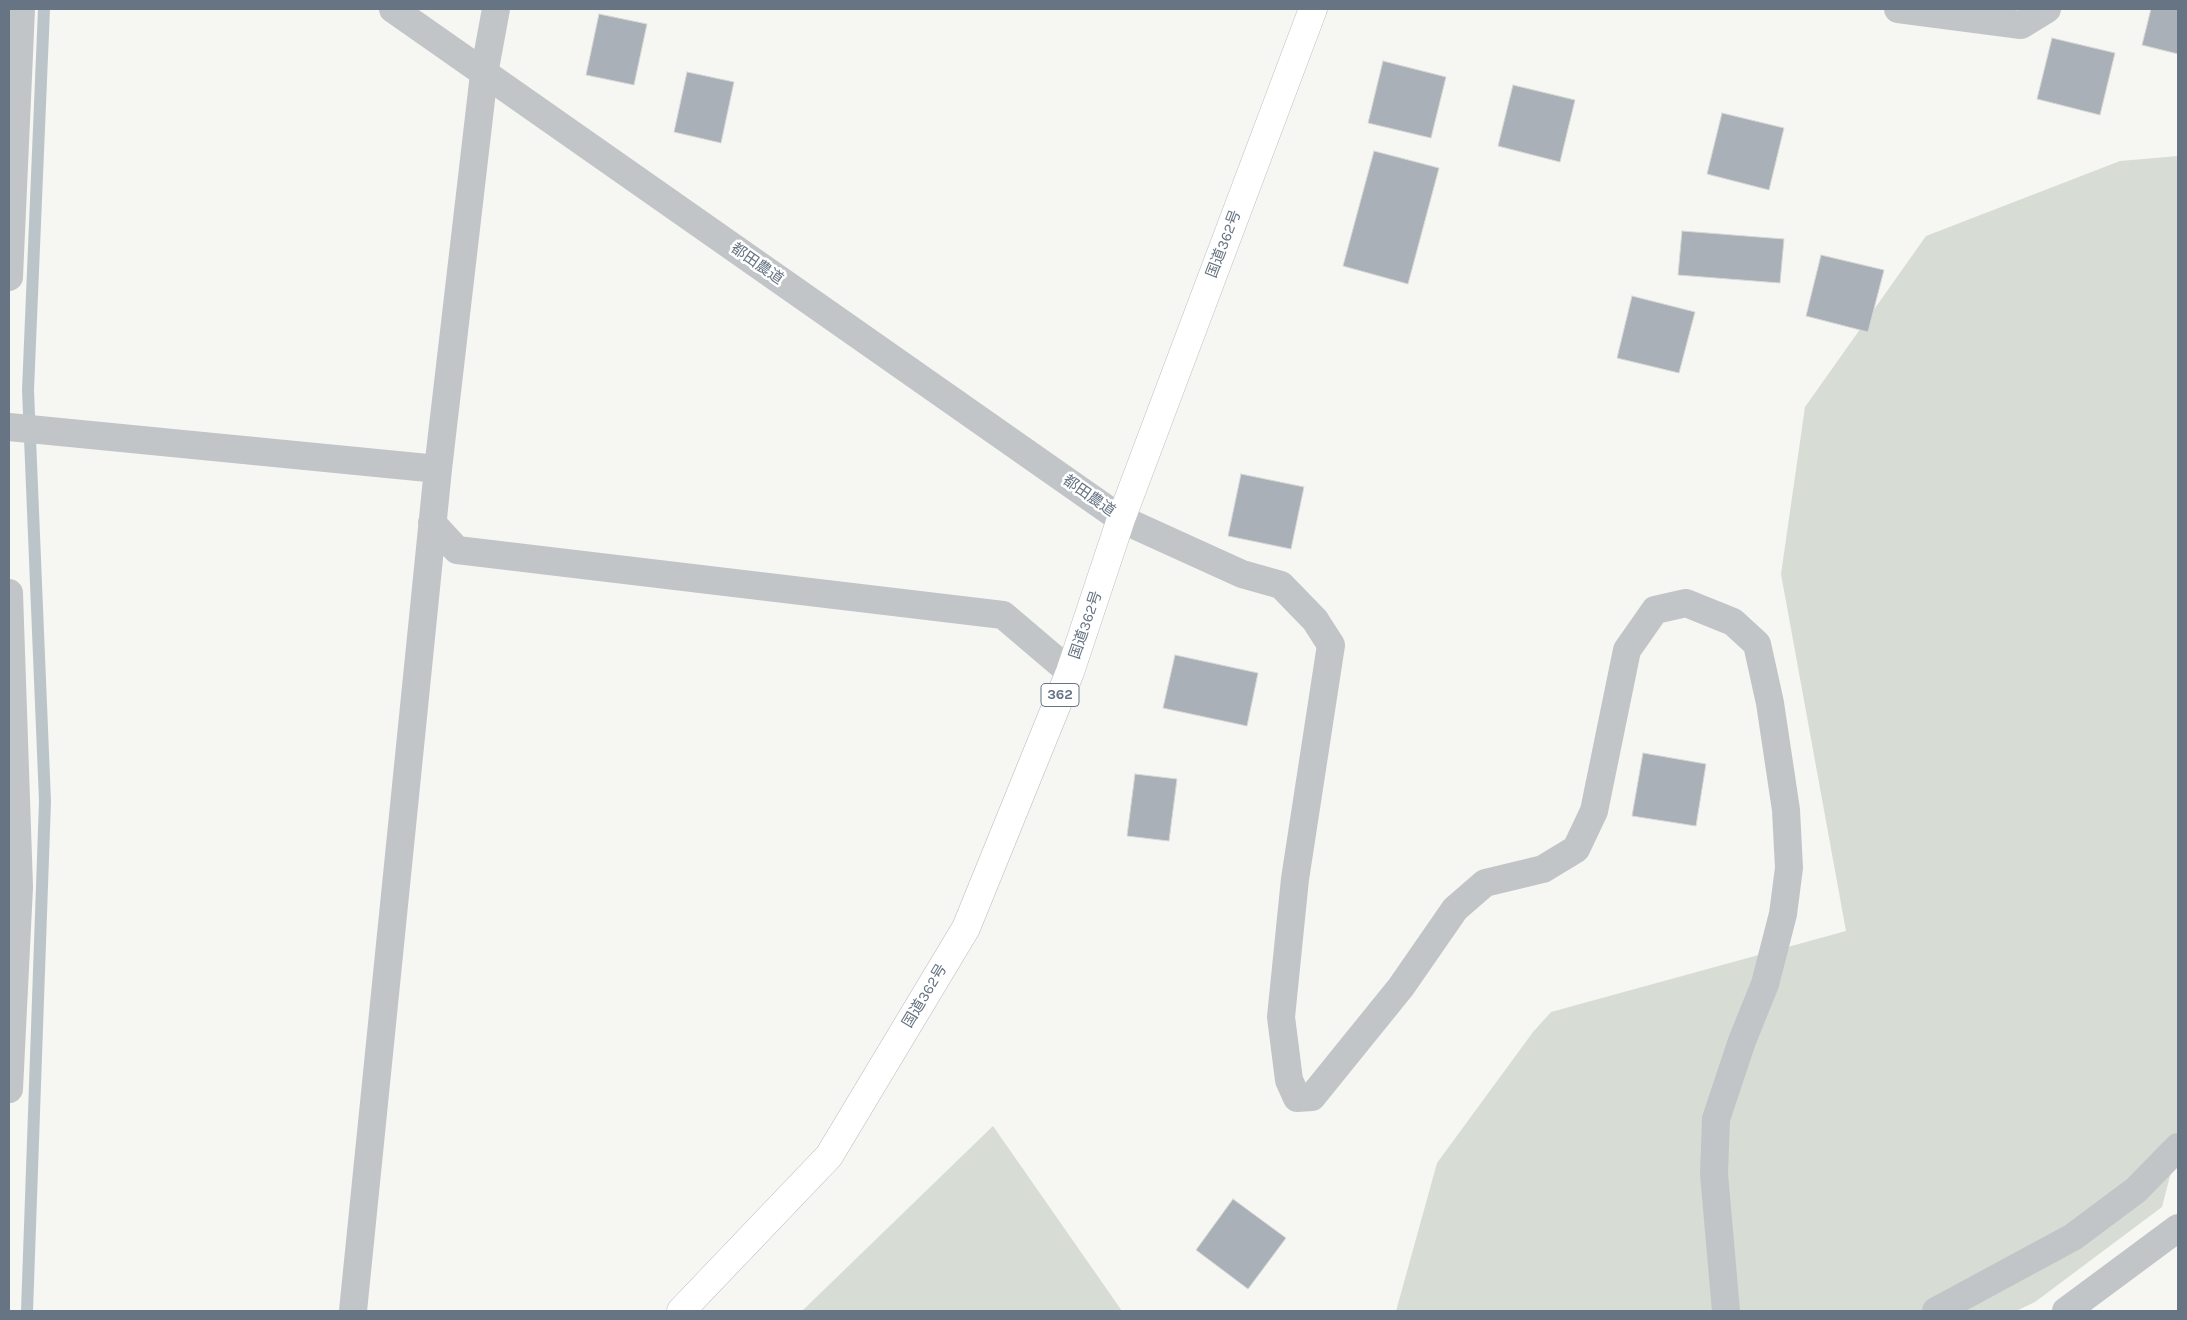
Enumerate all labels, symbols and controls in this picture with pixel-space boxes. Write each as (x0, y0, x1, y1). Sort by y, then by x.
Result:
street label: 国道362号 (1203, 208, 1245, 280)
street label: 都田農道 (727, 239, 787, 289)
street label: 都田農道 (1059, 471, 1119, 521)
street label: 国道362号 (1066, 588, 1106, 662)
road number: 362 (1041, 684, 1079, 706)
street label: 国道362号 (899, 961, 951, 1031)

